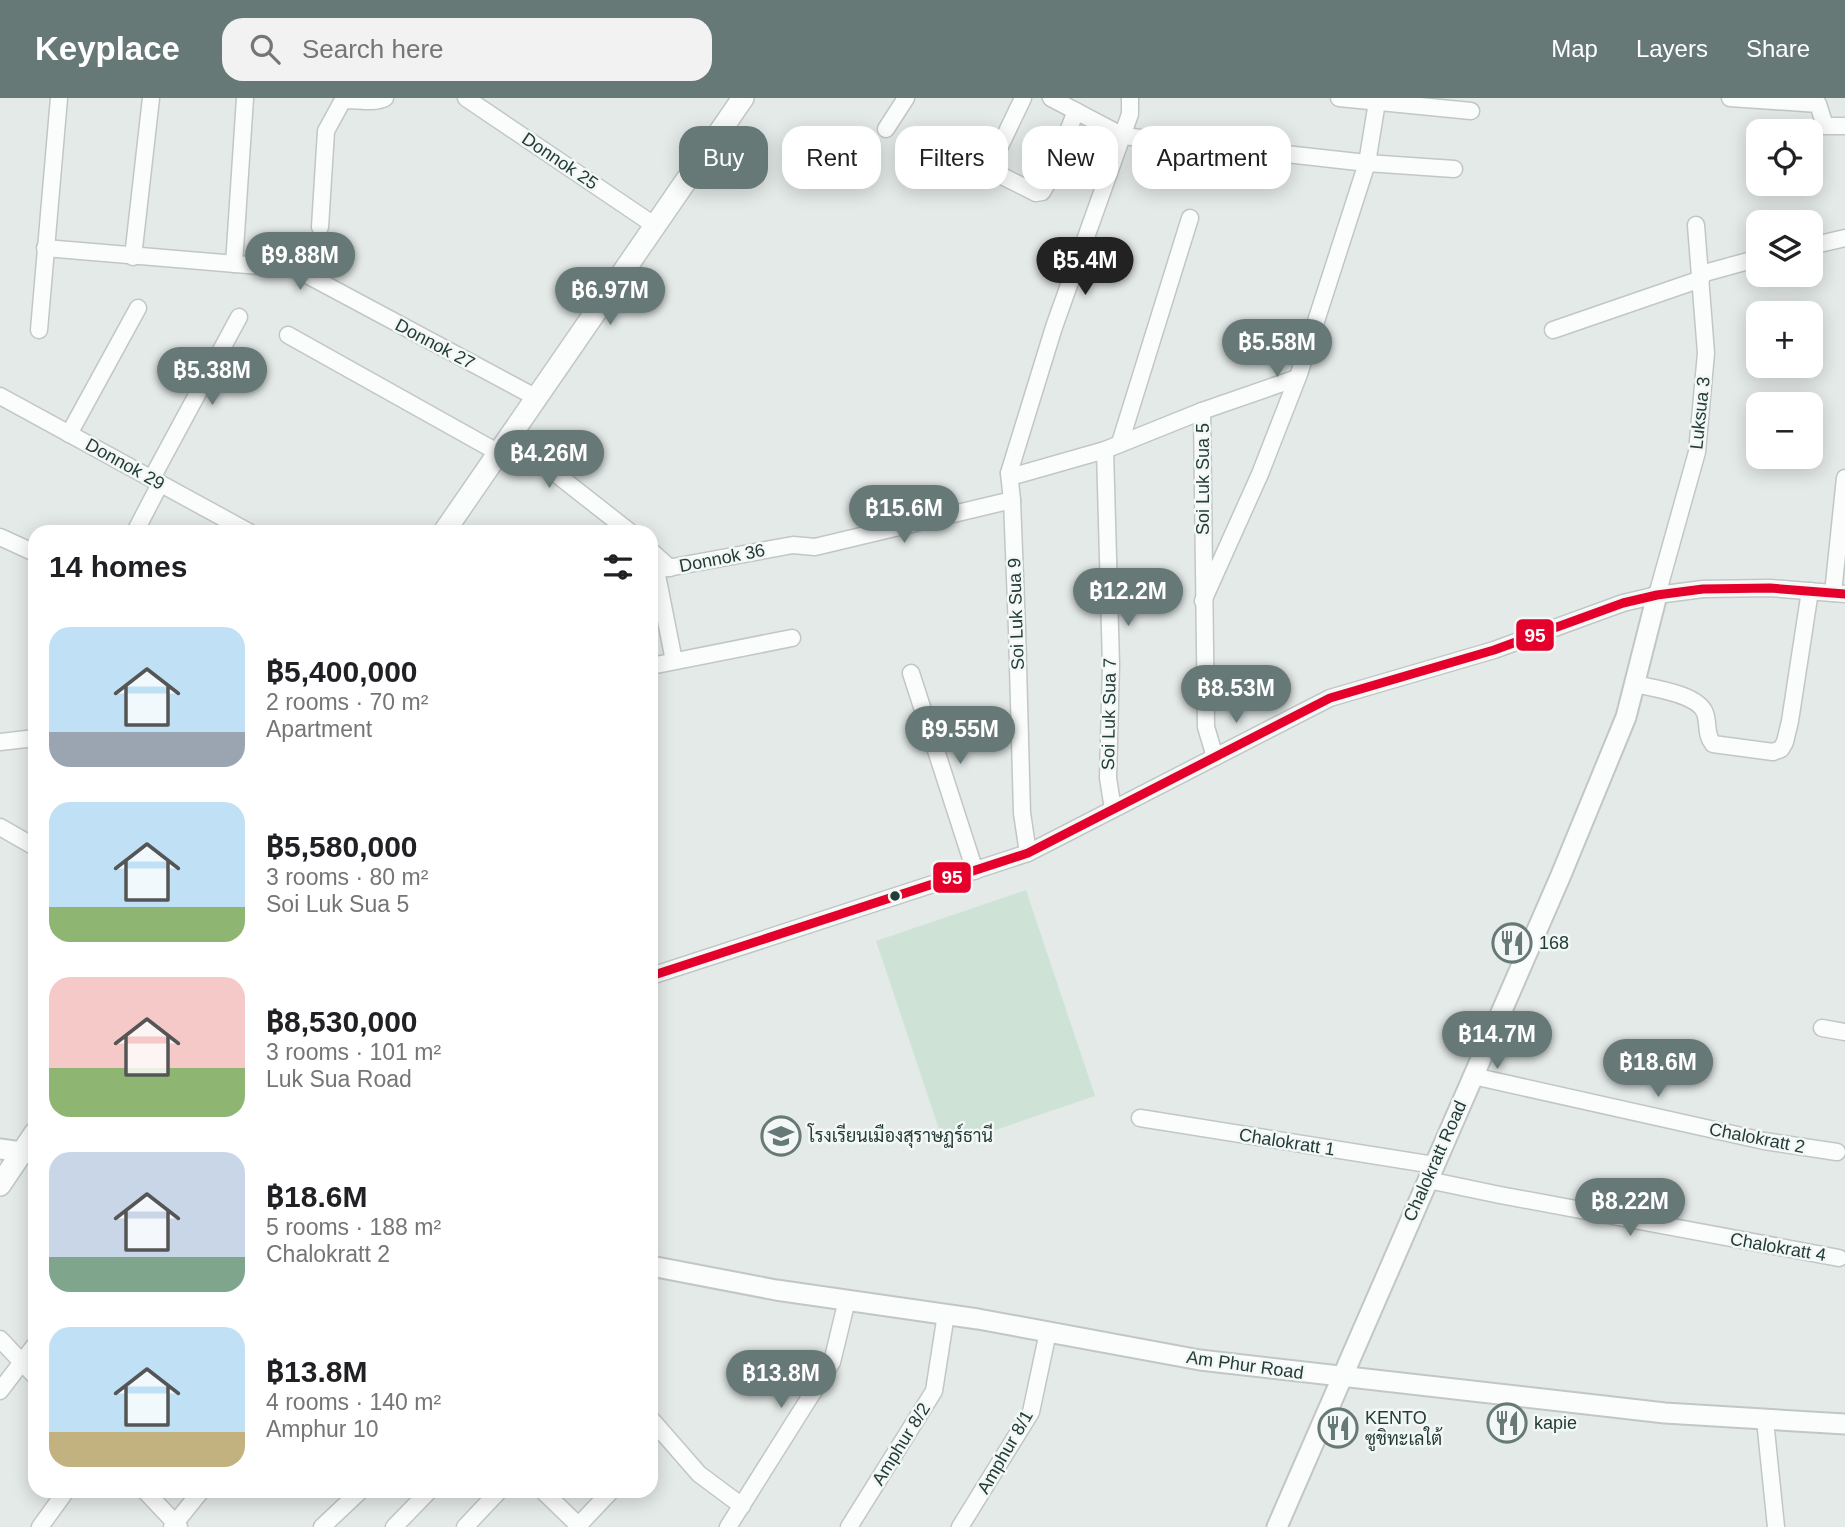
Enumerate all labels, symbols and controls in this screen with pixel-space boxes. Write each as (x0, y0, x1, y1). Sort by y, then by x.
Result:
search box (222, 18, 712, 81)
text: Keyplace (35, 30, 180, 67)
icon: search (246, 30, 284, 68)
text: Search here (302, 34, 444, 64)
text: Map (1551, 35, 1598, 62)
text: Layers (1636, 35, 1708, 62)
text: Share (1746, 35, 1810, 62)
map controls (1746, 119, 1823, 469)
button: locate (1746, 119, 1823, 196)
chip: Buy (679, 126, 768, 189)
chip: Rent (782, 126, 881, 189)
chip: Filters (895, 126, 1008, 189)
chip: New (1022, 126, 1118, 189)
chip: Apartment (1132, 126, 1291, 189)
street label: Donnok 25 (518, 128, 602, 194)
button: layers (1746, 210, 1823, 287)
pin: ฿9.88M (243, 232, 357, 292)
pin: ฿5.4M (1036, 238, 1134, 297)
text: ฿9.88M (261, 242, 339, 268)
text: ฿5.4M (1052, 247, 1118, 273)
pin: ฿6.97M (553, 268, 667, 327)
text: ฿6.97M (571, 277, 649, 303)
button: + (1746, 301, 1823, 378)
street label: Donnok 27 (392, 315, 478, 373)
pin: ฿5.58M (1220, 320, 1334, 379)
text: ฿5.58M (1238, 329, 1316, 355)
pin: ฿5.38M (155, 348, 269, 407)
text: ฿5.38M (173, 357, 251, 383)
street label: Luksua 3 (1686, 376, 1714, 450)
button: − (1746, 392, 1823, 469)
street label: Soi Luk Sua 5 (1193, 423, 1213, 535)
pin: ฿4.26M (492, 430, 606, 490)
street label: Donnok 29 (82, 434, 168, 494)
text: ฿4.26M (510, 440, 588, 466)
pin: ฿15.6M (847, 486, 961, 545)
text: ฿15.6M (865, 495, 943, 521)
street label: Donnok 36 (677, 540, 767, 576)
icon: filters (599, 548, 637, 586)
text: 14 homes (49, 550, 187, 583)
street label: Soi Luk Sua 9 (1004, 558, 1028, 670)
pin: ฿12.2M (1071, 568, 1185, 628)
text: ฿12.2M (1089, 578, 1167, 604)
line badge: 95 (1515, 618, 1555, 652)
text: 95 (1524, 625, 1546, 646)
icon: home (105, 655, 189, 739)
text: ฿5,400,000 (266, 655, 418, 688)
street label: Soi Luk Sua 7 (1098, 658, 1120, 770)
pin: ฿8.53M (1179, 666, 1293, 725)
text: ฿8.53M (1197, 675, 1275, 701)
text: 2 rooms · 70 m² (266, 689, 428, 715)
pin: ฿9.55M (903, 706, 1017, 766)
text: Apartment (266, 716, 372, 742)
text: ฿9.55M (921, 716, 999, 742)
icon: home (105, 830, 189, 914)
text: ฿5,580,000 (266, 830, 418, 863)
line badge: 95 (932, 861, 972, 894)
text: 3 rooms · 80 m² (266, 864, 428, 890)
text: 95 (941, 867, 963, 888)
unlabelled marker (888, 889, 902, 903)
text: Soi Luk Sua 5 (266, 891, 409, 917)
restaurant icon: 168 (1491, 922, 1533, 964)
place label: 168 (1539, 933, 1569, 953)
icon: home (105, 1005, 189, 1089)
text: ฿8,530,000 (266, 1005, 418, 1038)
pin: ฿14.7M (1440, 1012, 1554, 1071)
text: ฿14.7M (1458, 1021, 1536, 1047)
text: 3 rooms · 101 m² (266, 1039, 441, 1065)
pin: ฿18.6M (1601, 1040, 1715, 1099)
text: ฿18.6M (1619, 1049, 1697, 1075)
text: Luk Sua Road (266, 1066, 412, 1092)
street label: Chalokratt Road (1399, 1098, 1471, 1224)
school or university icon: โรงเรียนเมืองสุราษฏร์ธานี (760, 1115, 802, 1157)
street label: Chalokratt 2 (1707, 1119, 1807, 1157)
place label: โรงเรียนเมืองสุราษฏร์ธานี (807, 1123, 993, 1148)
street label: Chalokratt 1 (1238, 1125, 1336, 1159)
pin: ฿8.22M (1573, 1178, 1687, 1238)
icon: home (105, 1180, 189, 1264)
text: ฿18.6M (266, 1180, 367, 1213)
text: ฿8.22M (1591, 1188, 1669, 1214)
text: 5 rooms · 188 m² (266, 1214, 441, 1240)
street label: Chalokratt 4 (1728, 1229, 1828, 1265)
text: Chalokratt 2 (266, 1241, 390, 1267)
street label: Am Phur Road (1185, 1347, 1305, 1383)
pin: ฿13.8M (724, 1350, 838, 1410)
icon: home (105, 1355, 189, 1439)
text: ฿13.8M (266, 1355, 367, 1388)
text: ฿13.8M (742, 1360, 820, 1386)
text: 4 rooms · 140 m² (266, 1389, 441, 1415)
street label: Amphur 8/2 (868, 1399, 934, 1489)
restaurant icon: kapie (1486, 1402, 1528, 1444)
street label: Amphur 8/1 (973, 1407, 1037, 1497)
restaurant icon: KENTO ซูชิทะเลใต้ (1317, 1407, 1359, 1449)
place label: KENTO ซูชิทะเลใต้ (1365, 1408, 1443, 1452)
place label: kapie (1534, 1413, 1577, 1433)
text: Amphur 10 (266, 1416, 379, 1442)

